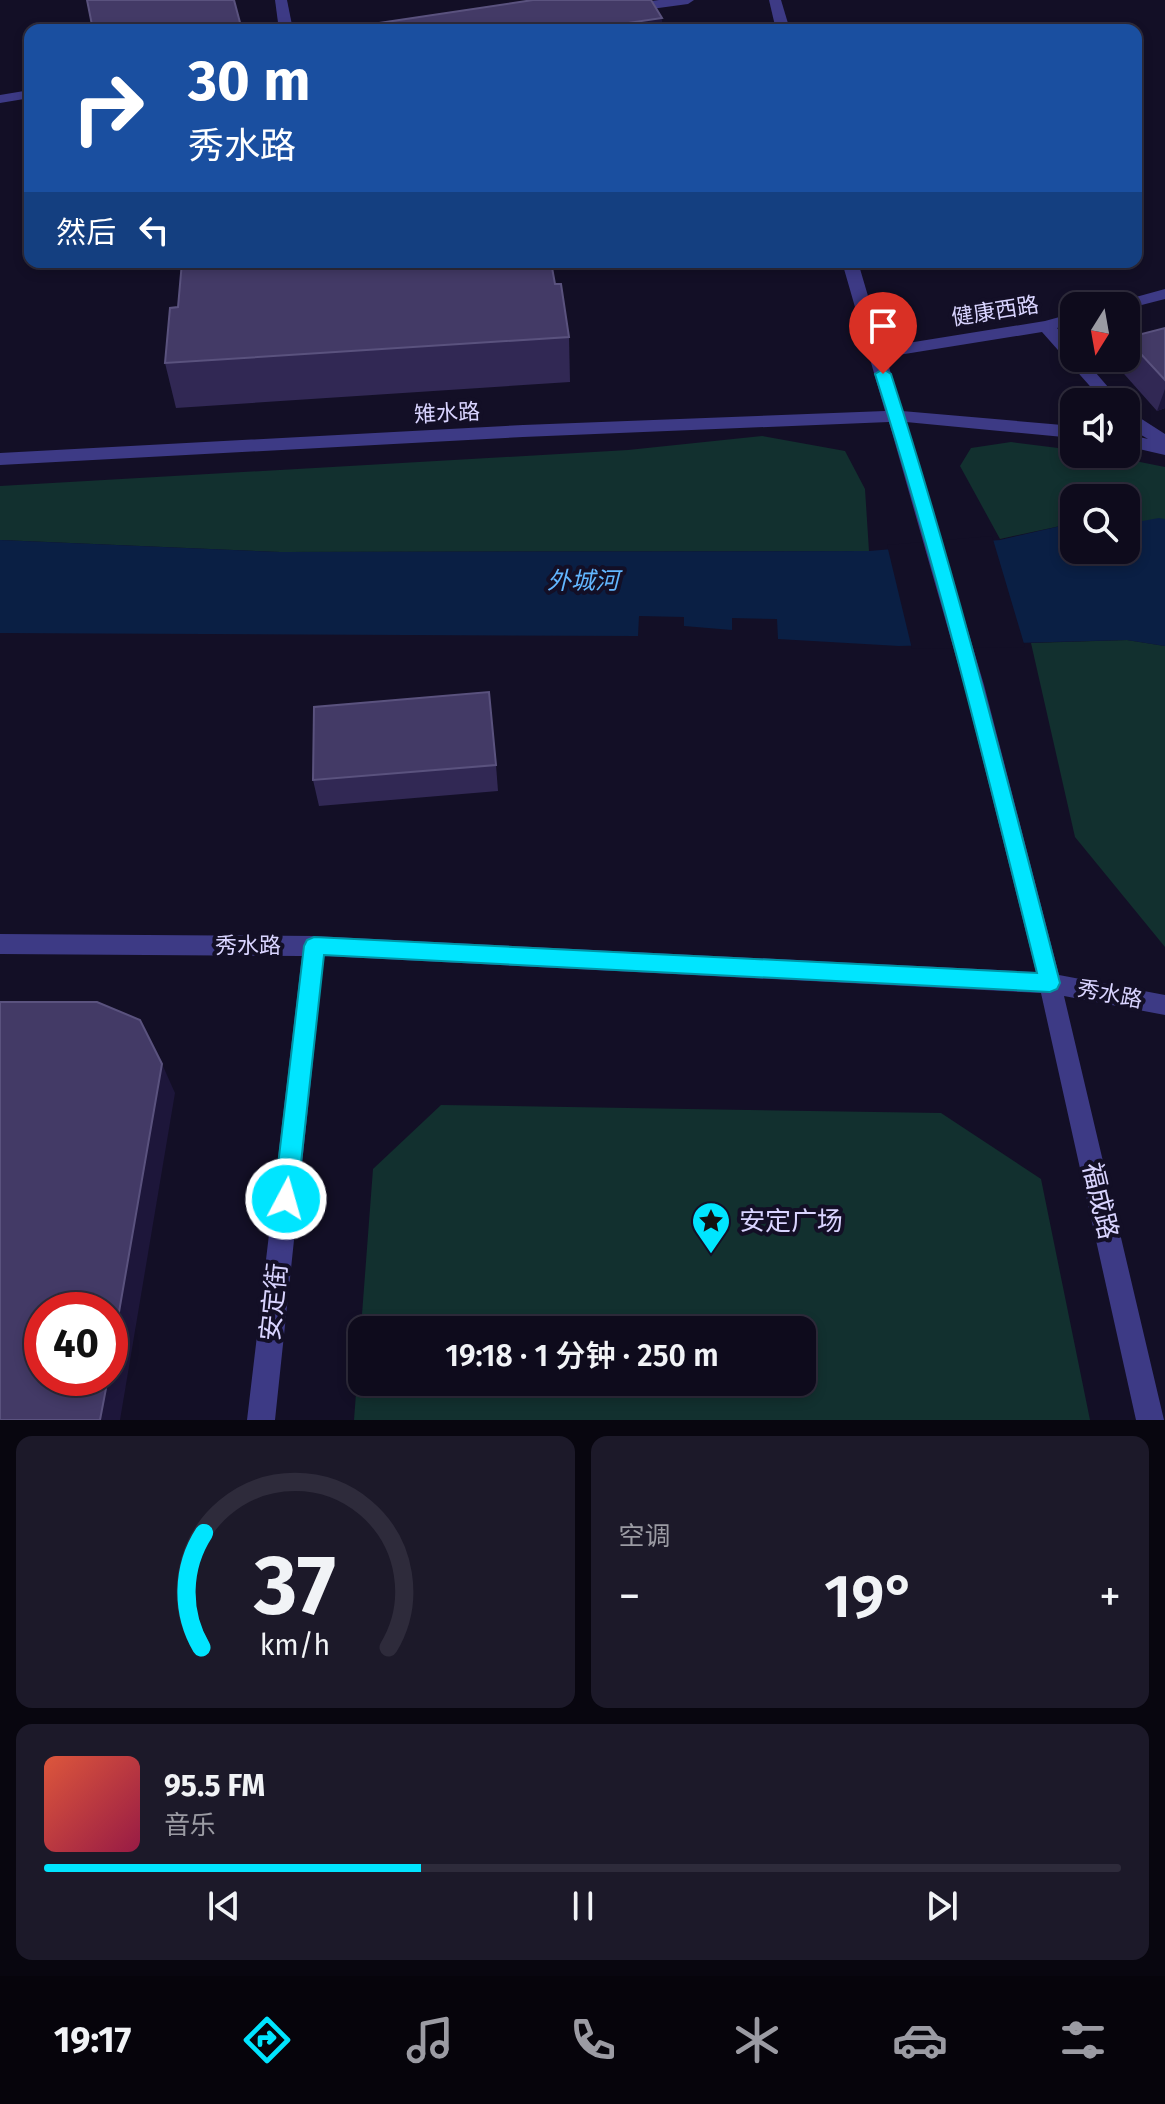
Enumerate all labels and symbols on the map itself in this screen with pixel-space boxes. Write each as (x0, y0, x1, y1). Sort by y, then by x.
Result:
street label: 健康西路 (949, 291, 1041, 331)
pin (849, 292, 917, 374)
north arrow (1060, 292, 1140, 372)
street label: 雉水路 (413, 398, 481, 428)
water label: 外城河 (547, 567, 623, 595)
street label: 秀水路 (215, 932, 281, 959)
street label: 秀水路 (1075, 974, 1145, 1014)
position arrow (244, 1157, 328, 1241)
street label: 福成路 (1076, 1160, 1124, 1242)
place icon: 安定广场 (690, 1200, 732, 1255)
place label: 安定广场 (739, 1206, 843, 1237)
street label: 安定街 (255, 1262, 293, 1342)
speed limit sign: 40 (24, 1292, 128, 1396)

